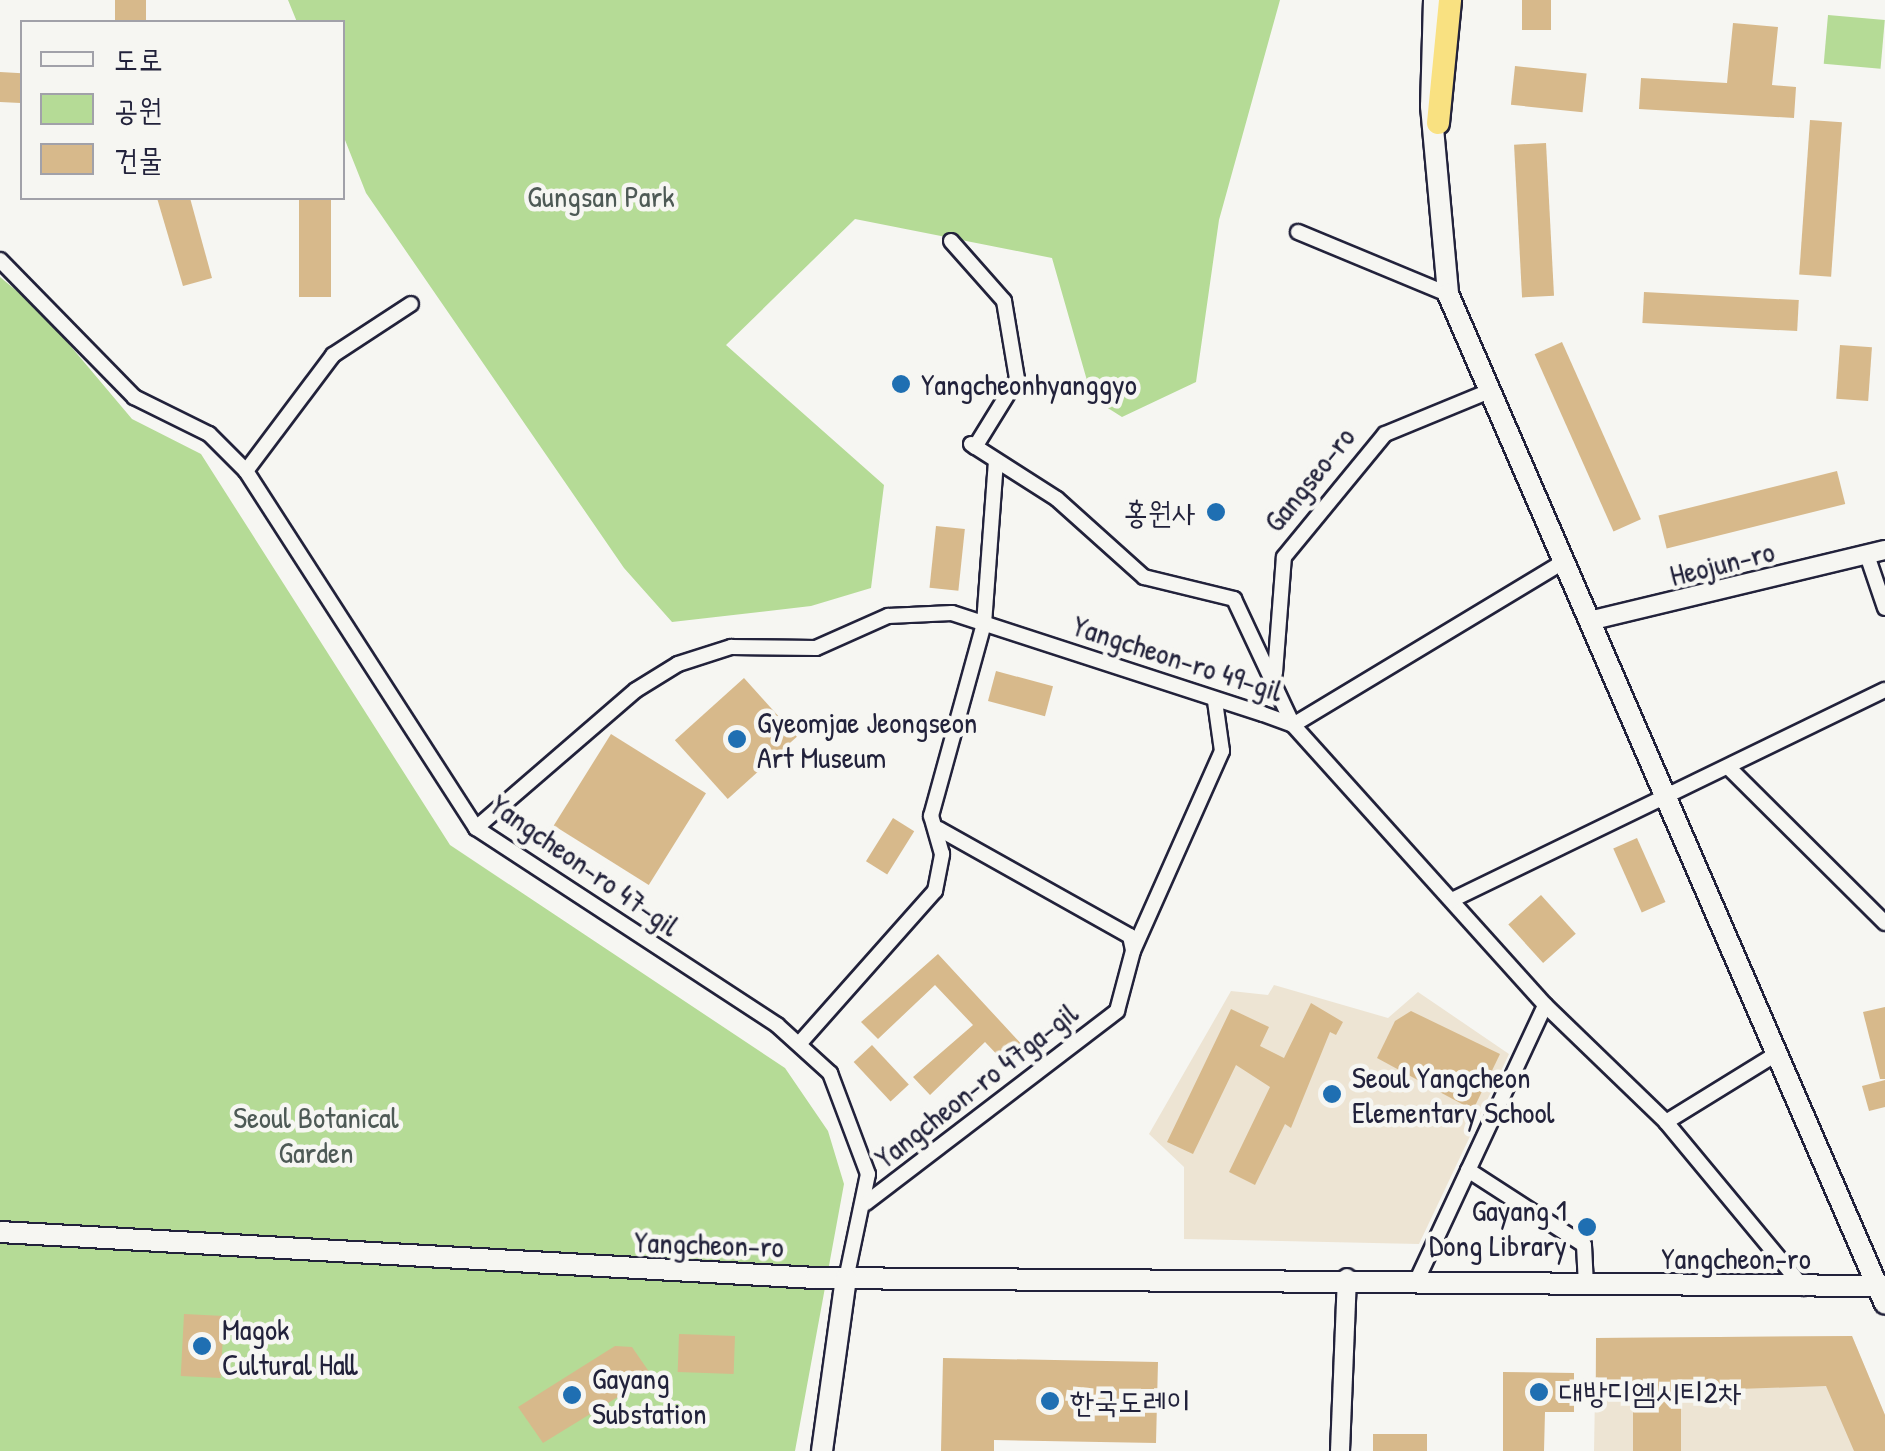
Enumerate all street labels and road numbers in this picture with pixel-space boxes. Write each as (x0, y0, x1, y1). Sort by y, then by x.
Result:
street label: Gangseo-ro (1256, 419, 1362, 539)
street label: Heojun-ro (1666, 533, 1778, 593)
street label: Yangcheon-ro 49-gil (1068, 607, 1288, 709)
street label: Yangcheon-ro 47-gil (483, 786, 687, 944)
street label: Yangcheon-ro 47ga-gil (867, 995, 1085, 1175)
street label: Yangcheon-ro (634, 1223, 784, 1265)
street label: Yangcheon-ro (1661, 1240, 1811, 1276)

